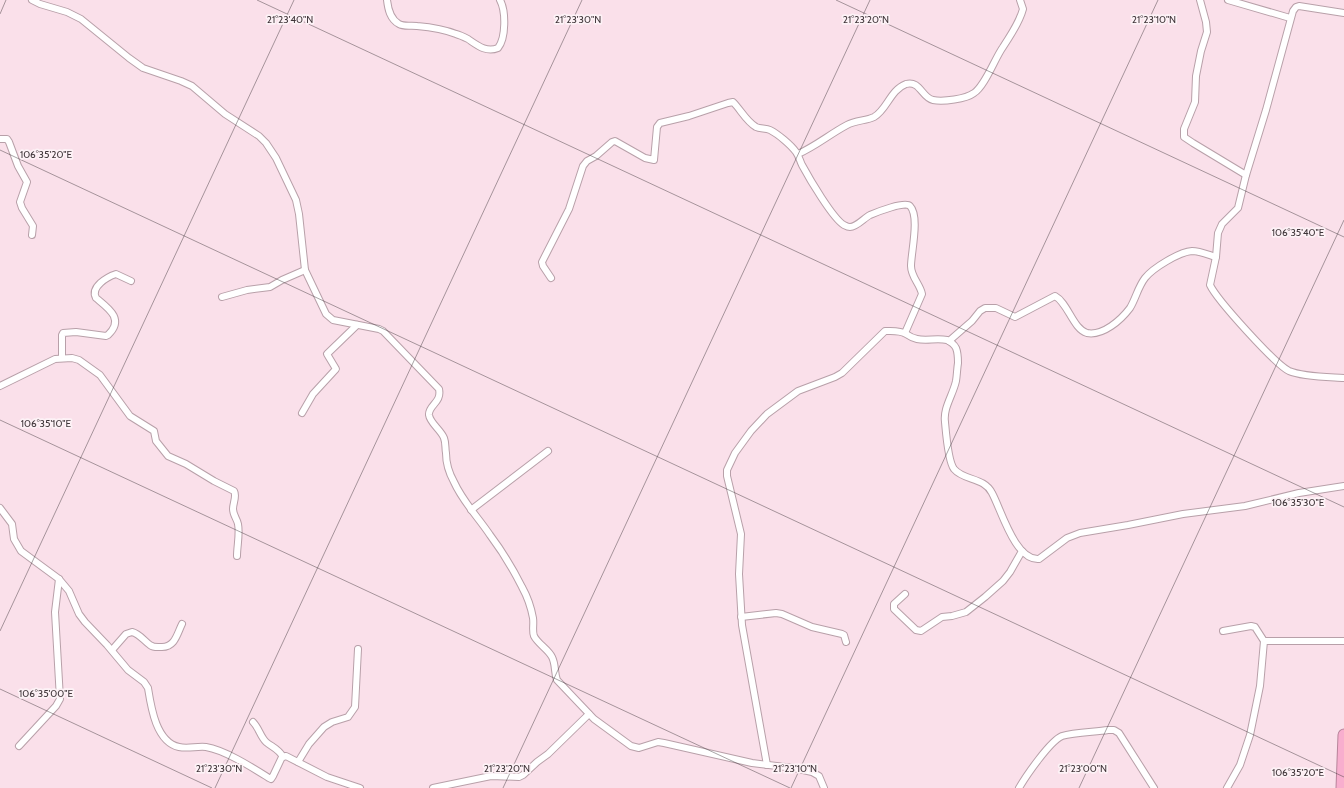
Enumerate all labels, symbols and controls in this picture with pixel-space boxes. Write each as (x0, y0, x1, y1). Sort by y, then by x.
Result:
text: 21°23'40"N (267, 13, 313, 26)
text: 21°23'30"N (555, 13, 601, 26)
text: 21°23'20"N (843, 13, 889, 26)
text: 21°23'10"N (1132, 13, 1176, 26)
text: 106°35'20"E (20, 148, 73, 161)
text: 106°35'40"E (1272, 226, 1325, 239)
text: 106°35'10"E (21, 417, 72, 430)
text: 106°35'30"E (1272, 496, 1325, 509)
text: 106°35'00"E (19, 687, 73, 700)
text: 21°23'30"N (196, 762, 242, 775)
text: 21°23'20"N (484, 762, 530, 775)
text: 21°23'10"N (773, 762, 817, 775)
text: 21°23'00"N (1059, 762, 1107, 775)
text: 106°35'20"E (1272, 766, 1325, 779)

